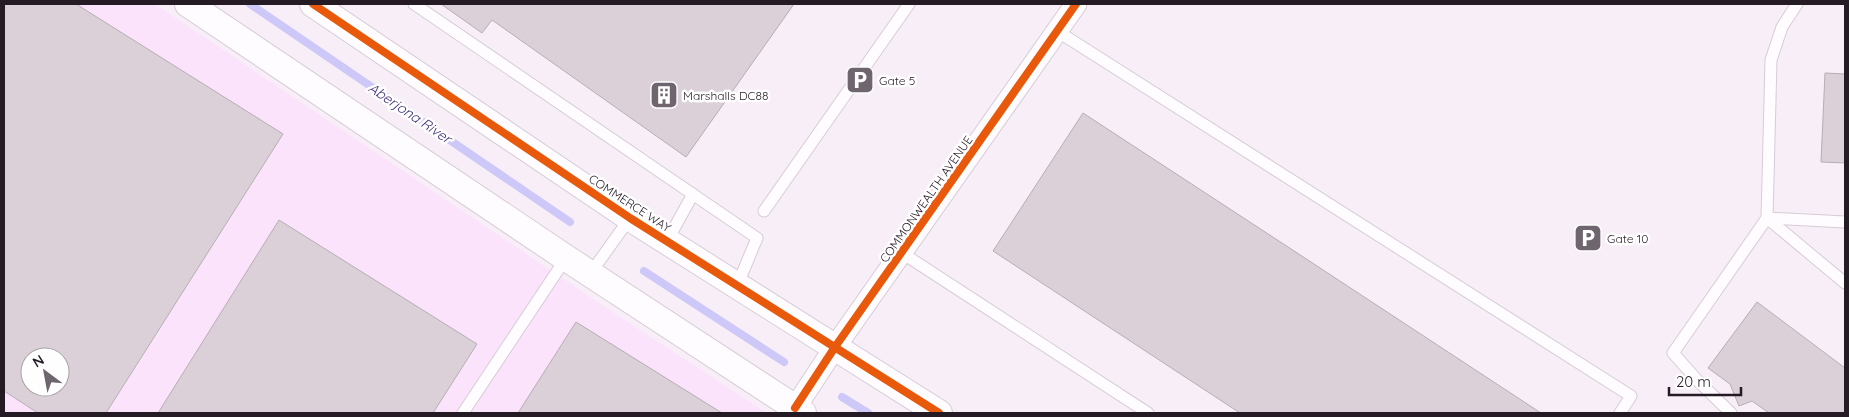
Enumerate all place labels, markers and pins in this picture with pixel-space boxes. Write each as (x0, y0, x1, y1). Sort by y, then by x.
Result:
parking icon: Gate 5 (845, 65, 875, 95)
place label: Gate 5 (879, 73, 915, 88)
building icon: Marshalls DC88 (649, 80, 679, 110)
place label: Marshalls DC88 (683, 88, 768, 103)
parking icon: Gate 10 (1573, 223, 1603, 253)
place label: Gate 10 (1607, 231, 1648, 246)

